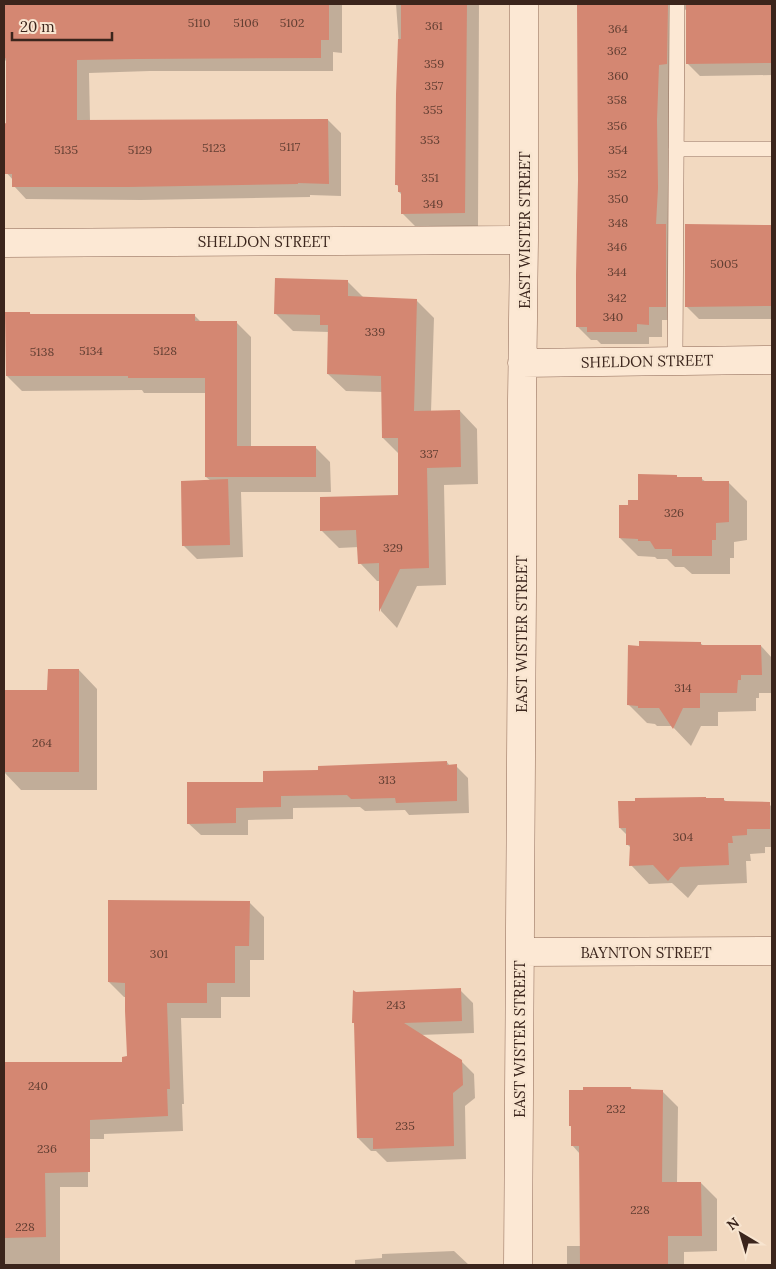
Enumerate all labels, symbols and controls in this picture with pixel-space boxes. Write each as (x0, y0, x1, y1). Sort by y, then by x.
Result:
scale bar (12, 10, 112, 42)
house number: 5110 (188, 15, 210, 30)
house number: 5106 (233, 15, 259, 30)
house number: 5102 (280, 15, 304, 30)
text: 20 m (20, 17, 55, 36)
house number: 361 (425, 18, 443, 33)
house number: 364 (608, 21, 629, 36)
house number: 362 (607, 43, 627, 58)
house number: 359 (424, 56, 444, 71)
house number: 360 (607, 68, 629, 83)
house number: 357 (425, 78, 444, 93)
house number: 358 (607, 92, 627, 107)
house number: 355 (423, 102, 443, 117)
house number: 356 (607, 118, 627, 133)
house number: 353 (420, 132, 440, 147)
house number: 5117 (280, 139, 301, 154)
house number: 5123 (202, 140, 226, 155)
house number: 5135 (54, 142, 78, 157)
house number: 5129 (128, 142, 152, 157)
house number: 354 (608, 142, 628, 157)
street label: EAST WISTER STREET (515, 151, 534, 309)
house number: 352 (607, 166, 627, 181)
house number: 351 (421, 170, 439, 185)
house number: 350 (608, 191, 628, 206)
house number: 349 (423, 196, 443, 211)
house number: 348 (608, 215, 628, 230)
street label: SHELDON STREET (198, 232, 331, 251)
house number: 346 (607, 239, 627, 254)
house number: 5005 (710, 256, 738, 271)
house number: 344 (607, 264, 627, 279)
house number: 342 (607, 290, 627, 305)
house number: 340 (603, 309, 623, 324)
house number: 339 (365, 324, 385, 339)
house number: 5134 (79, 343, 104, 358)
house number: 5128 (153, 343, 177, 358)
house number: 5138 (30, 344, 54, 359)
street label: SHELDON STREET (581, 350, 714, 372)
house number: 337 (420, 446, 439, 461)
house number: 326 (664, 505, 684, 520)
house number: 329 (383, 540, 403, 555)
street label: EAST WISTER STREET (512, 555, 531, 713)
house number: 314 (674, 680, 692, 695)
house number: 264 (32, 735, 52, 750)
house number: 313 (378, 772, 396, 787)
house number: 304 (673, 829, 694, 844)
street label: BAYNTON STREET (580, 943, 712, 962)
house number: 301 (150, 946, 168, 961)
street label: EAST WISTER STREET (510, 960, 529, 1118)
house number: 243 (386, 997, 406, 1012)
house number: 240 (28, 1078, 48, 1093)
house number: 232 (606, 1101, 626, 1116)
house number: 235 (395, 1118, 415, 1133)
house number: 236 (37, 1141, 57, 1156)
house number: 228 (630, 1202, 650, 1217)
north arrow (716, 1209, 766, 1259)
text: N (723, 1213, 743, 1234)
house number: 228 (15, 1219, 35, 1234)

